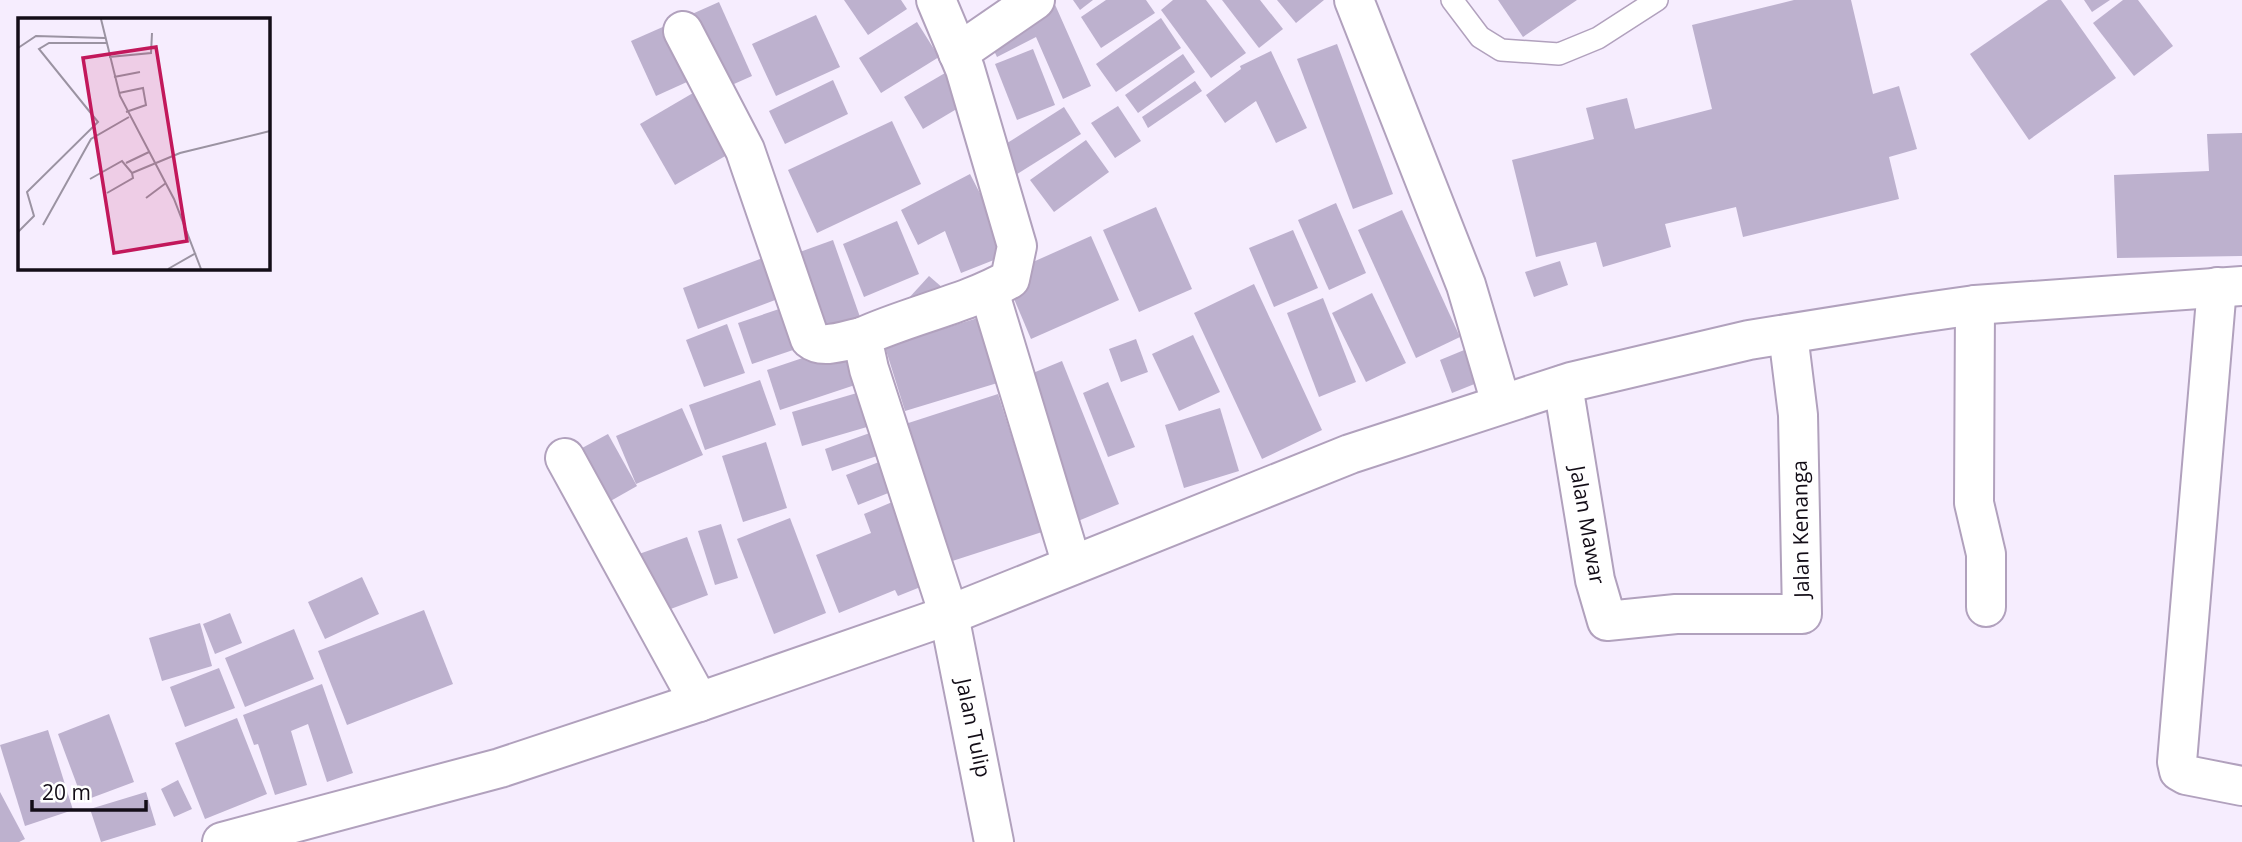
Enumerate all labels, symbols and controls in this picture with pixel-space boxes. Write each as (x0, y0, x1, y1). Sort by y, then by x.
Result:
inset map (18, 18, 270, 270)
street label: Jalan Kenanga (1785, 460, 1815, 600)
street label: Jalan Mawar (1563, 461, 1612, 587)
street label: Jalan Tulip (949, 674, 998, 780)
scale bar (32, 768, 145, 812)
text: 20 m (42, 778, 91, 806)

